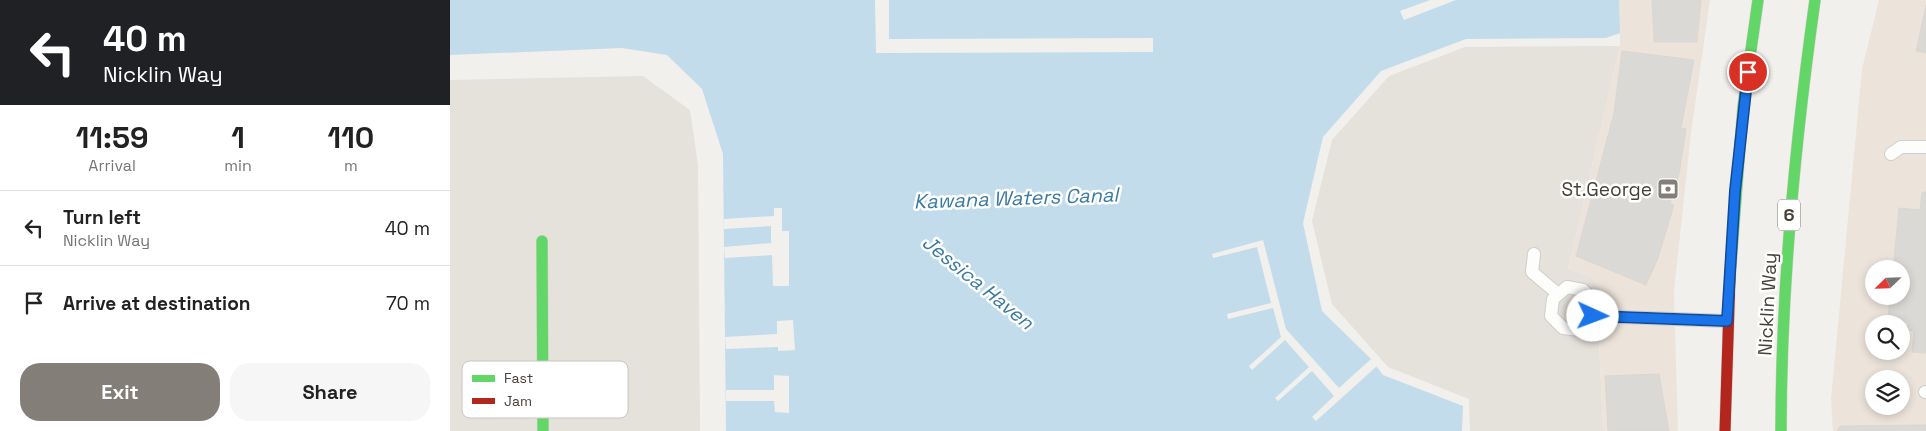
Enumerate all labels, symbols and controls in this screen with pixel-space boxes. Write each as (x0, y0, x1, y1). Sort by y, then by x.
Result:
text: 40 m (103, 17, 187, 61)
icon: left (20, 20, 85, 85)
pin (1727, 51, 1769, 93)
icon: arrive (1734, 58, 1762, 86)
text: Nicklin Way (103, 60, 223, 88)
text: 11:59 (76, 118, 148, 157)
text: 1 (231, 118, 245, 157)
text: 110 (328, 118, 374, 157)
text: Arrival (88, 155, 136, 176)
text: min (224, 155, 252, 176)
text: m (344, 155, 358, 176)
place label: St.George (1561, 177, 1652, 202)
bank icon: St.George (1656, 177, 1680, 201)
water label: Kawana Waters Canal (913, 181, 1121, 215)
road number: 6 (1778, 200, 1800, 230)
text: Turn left (63, 205, 141, 230)
icon: left (20, 214, 48, 242)
text: 40 m (385, 216, 430, 241)
water label: Jessica Haven (917, 229, 1040, 335)
text: Nicklin Way (63, 230, 150, 251)
street label: Nicklin Way (1752, 252, 1783, 356)
north arrow (1865, 260, 1910, 305)
map controls (1865, 260, 1910, 415)
icon: arrive (20, 289, 48, 317)
position arrow (1566, 289, 1618, 341)
text: Arrive at destination (63, 291, 251, 316)
text: 70 m (386, 291, 430, 316)
button: search (1865, 315, 1910, 360)
legend (462, 361, 628, 418)
button: Exit (20, 363, 220, 421)
button: Share (230, 363, 430, 421)
text: Fast (504, 369, 533, 387)
button: layers (1865, 370, 1910, 415)
text: Jam (504, 392, 532, 410)

